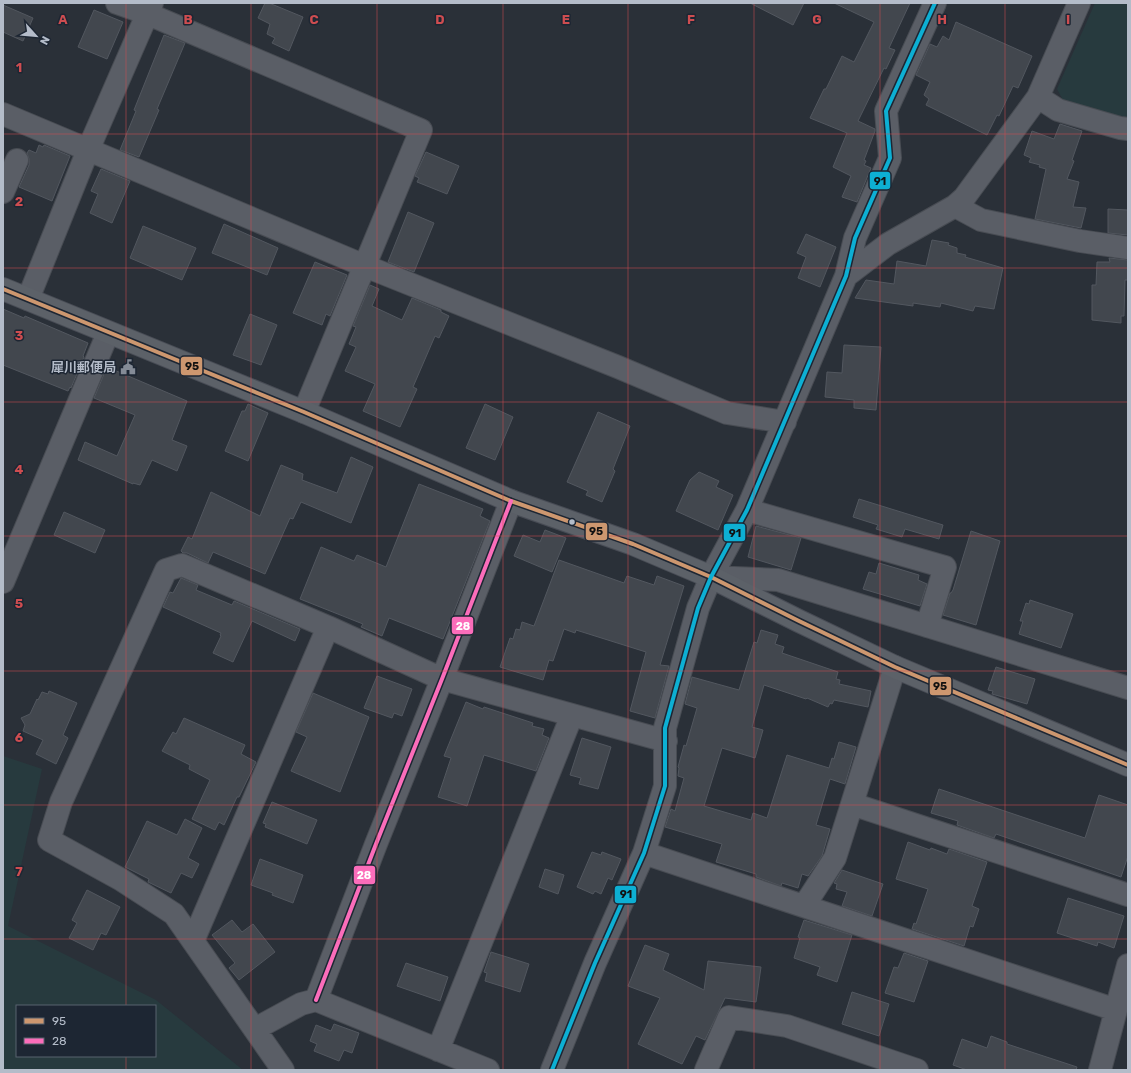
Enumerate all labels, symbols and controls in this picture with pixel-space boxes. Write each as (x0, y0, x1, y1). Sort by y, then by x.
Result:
text: A (58, 12, 68, 27)
text: B (183, 12, 193, 27)
text: C (309, 12, 319, 27)
text: D (435, 12, 445, 27)
text: E (562, 12, 570, 27)
text: F (687, 12, 695, 27)
text: G (812, 12, 822, 27)
text: H (937, 12, 947, 27)
text: I (1066, 12, 1070, 27)
north arrow (16, 16, 56, 56)
text: N (37, 34, 52, 47)
text: 1 (16, 60, 22, 75)
line badge: 91 (869, 171, 891, 190)
text: 91 (874, 175, 886, 188)
text: 2 (15, 194, 23, 209)
text: 3 (15, 328, 24, 343)
line badge: 95 (180, 356, 203, 376)
public building icon: 犀川郵便局 (119, 358, 137, 376)
place label: 犀川郵便局 (51, 360, 116, 375)
text: 95 (185, 360, 199, 373)
text: 4 (15, 462, 24, 477)
unlabelled marker (567, 517, 577, 527)
line badge: 95 (585, 522, 608, 541)
line badge: 91 (723, 523, 746, 542)
text: 95 (589, 525, 603, 538)
text: 91 (729, 527, 741, 540)
text: 5 (15, 596, 23, 611)
line badge: 28 (451, 616, 474, 635)
text: 28 (456, 620, 470, 633)
line badge: 95 (929, 676, 952, 696)
text: 95 (933, 680, 947, 693)
text: 6 (15, 730, 24, 745)
text: 7 (15, 864, 23, 879)
line badge: 28 (353, 865, 376, 885)
text: 28 (357, 869, 371, 882)
line badge: 91 (614, 885, 637, 904)
text: 91 (620, 888, 632, 901)
legend (16, 1005, 156, 1057)
text: 95 (52, 1014, 66, 1028)
text: 28 (52, 1034, 67, 1048)

